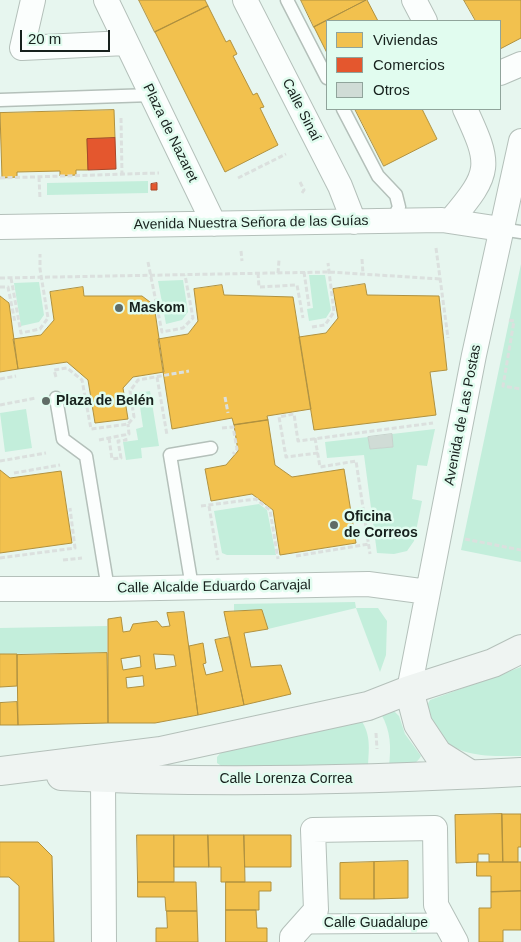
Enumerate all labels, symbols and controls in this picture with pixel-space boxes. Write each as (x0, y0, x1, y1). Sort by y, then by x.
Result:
scale bar (22, 20, 112, 52)
legend (326, 20, 501, 110)
text: 20 m (28, 30, 61, 47)
text: Viviendas (373, 31, 438, 48)
text: Comercios (373, 56, 445, 73)
street label: Calle Sinaí (278, 76, 324, 144)
street label: Plaza de Nazaret (139, 81, 201, 185)
text: Otros (373, 81, 410, 98)
street label: Avenida Nuestra Señora de las Guías (133, 213, 369, 233)
place label: Maskom (129, 300, 185, 316)
marker: Maskom (113, 302, 125, 314)
street label: Avenida de Las Postas (441, 343, 485, 487)
place label: Plaza de Belén (56, 393, 154, 409)
marker: Plaza de Belén (40, 395, 52, 407)
place label: Oficina de Correos (344, 509, 418, 542)
marker: Oficina de Correos (328, 519, 340, 531)
street label: Calle Alcalde Eduardo Carvajal (117, 577, 311, 597)
street label: Calle Lorenza Correa (219, 771, 353, 787)
street label: Calle Guadalupe (324, 915, 428, 931)

